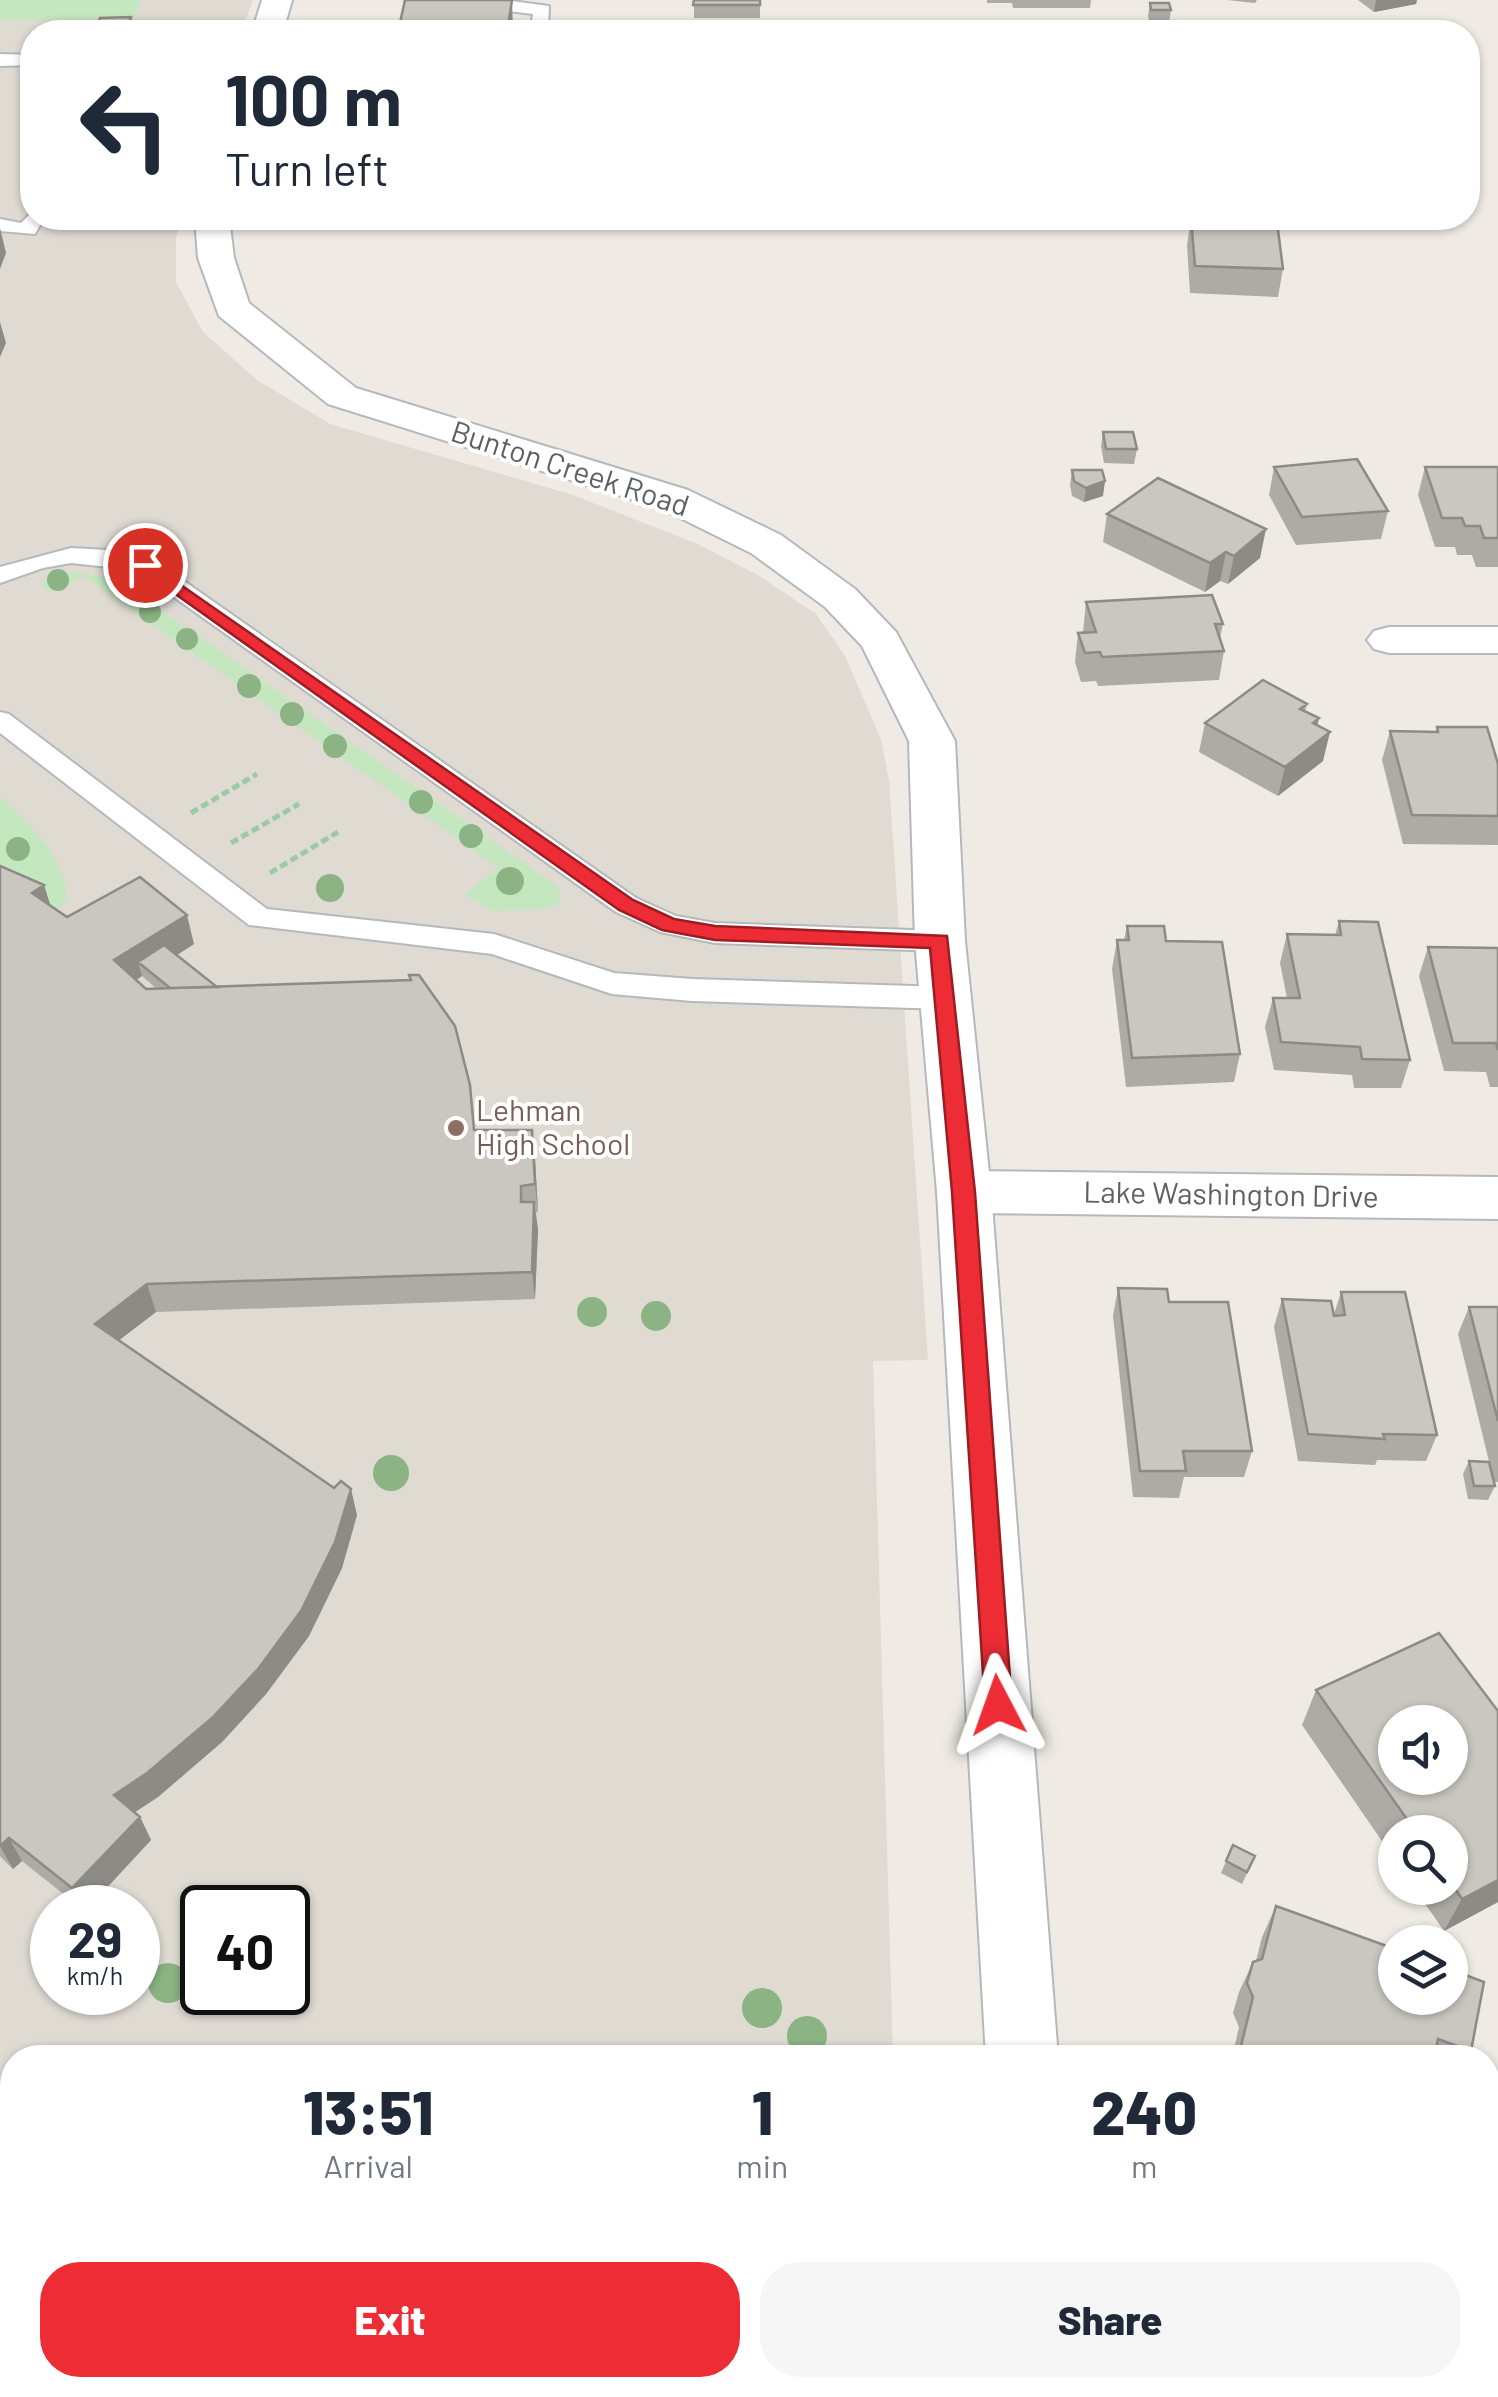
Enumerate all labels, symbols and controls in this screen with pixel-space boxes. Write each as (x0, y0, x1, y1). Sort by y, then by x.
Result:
text: 100 m (225, 56, 402, 140)
icon: left (60, 60, 190, 190)
text: Turn left (225, 141, 389, 195)
street label: Bunton Creek Road (447, 412, 694, 523)
pin (103, 523, 188, 608)
icon: arrive (118, 538, 173, 593)
place label: Lehman High School (476, 1091, 630, 1161)
marker: Lehman High School (445, 1117, 467, 1139)
street label: Lake Washington Drive (1083, 1172, 1379, 1214)
position arrow (946, 1653, 1050, 1757)
map controls (1378, 1705, 1468, 2015)
button: sound (1378, 1705, 1468, 1795)
button: search (1378, 1815, 1468, 1905)
speed limit sign: 40 (180, 1885, 310, 2015)
text: 29 (68, 1908, 122, 1968)
button: layers (1378, 1925, 1468, 2015)
text: km/h (67, 1960, 123, 1990)
text: 13:51 (303, 2075, 433, 2147)
text: 1 (752, 2075, 773, 2147)
text: 240 (1091, 2075, 1197, 2147)
text: Arrival (323, 2146, 413, 2184)
text: min (736, 2146, 788, 2184)
text: m (1131, 2146, 1157, 2184)
button: Exit (40, 2262, 740, 2377)
button: Share (760, 2262, 1460, 2377)

